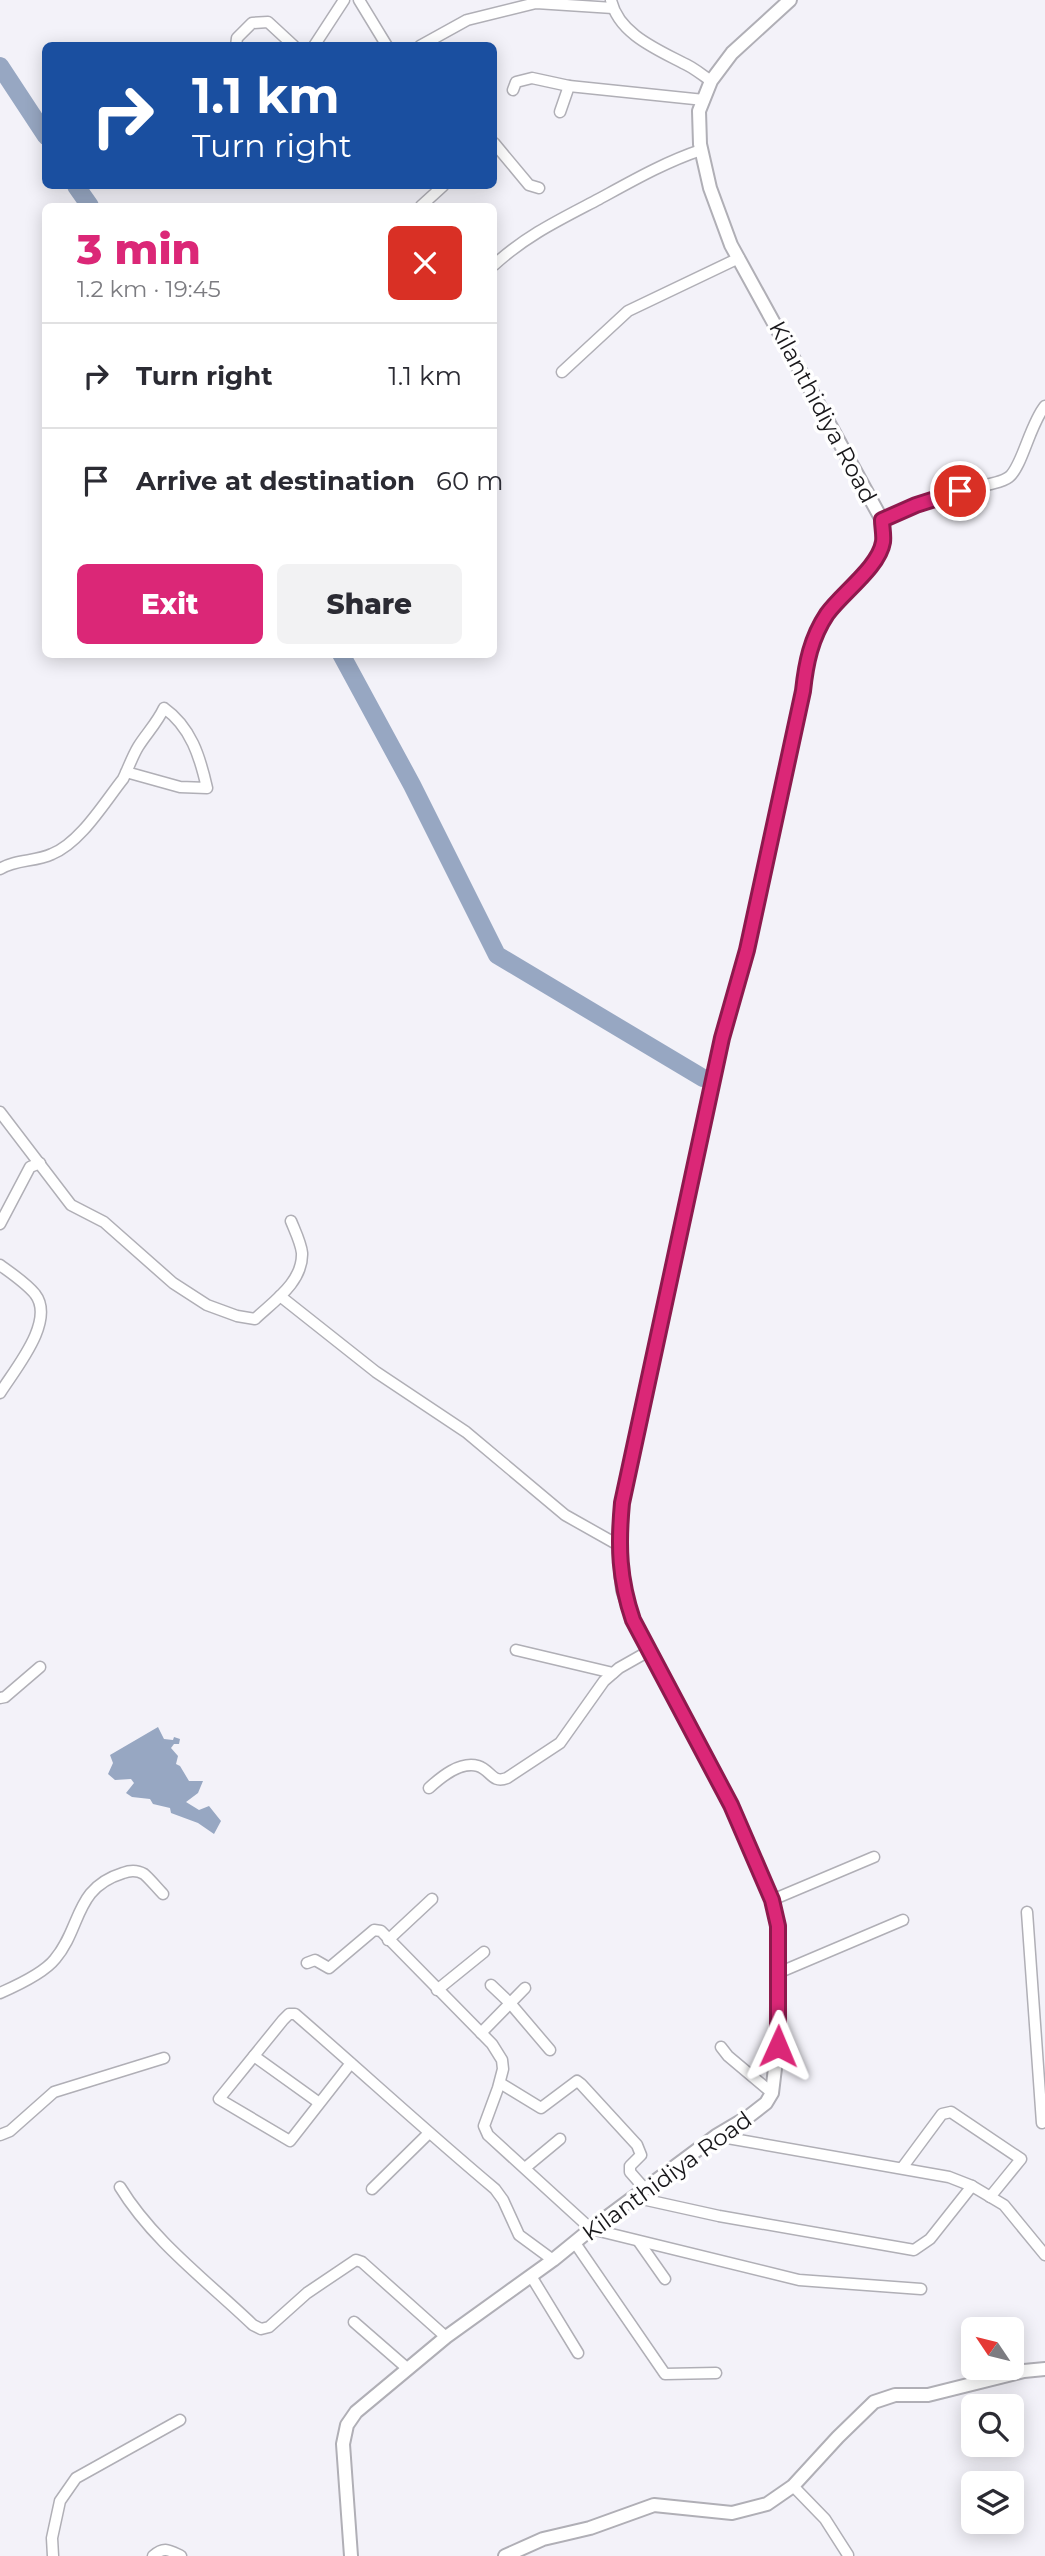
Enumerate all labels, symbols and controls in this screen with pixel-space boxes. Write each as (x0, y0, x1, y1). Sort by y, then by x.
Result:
text: 1.1 km (192, 66, 340, 125)
icon: right (77, 70, 168, 161)
text: Turn right (192, 126, 352, 165)
text: 3 min (77, 223, 201, 275)
button: close (388, 226, 462, 300)
text: 1.2 km · 19:45 (77, 275, 221, 303)
street label: Kilanthidiya Road (763, 316, 883, 508)
icon: right (77, 357, 115, 395)
text: Turn right (136, 360, 272, 392)
text: 1.1 km (388, 360, 462, 392)
pin (930, 461, 990, 521)
icon: arrive (77, 462, 115, 500)
text: Arrive at destination (136, 465, 415, 497)
text: 60 m (436, 465, 504, 497)
icon: arrive (941, 472, 979, 510)
button: Exit (77, 564, 263, 644)
button: Share (277, 564, 462, 644)
position arrow (741, 2009, 815, 2083)
street label: Kilanthidiya Road (577, 2105, 757, 2247)
north arrow (961, 2317, 1024, 2380)
map controls (961, 2317, 1024, 2534)
button: search (961, 2394, 1024, 2457)
button: layers (961, 2471, 1024, 2534)

